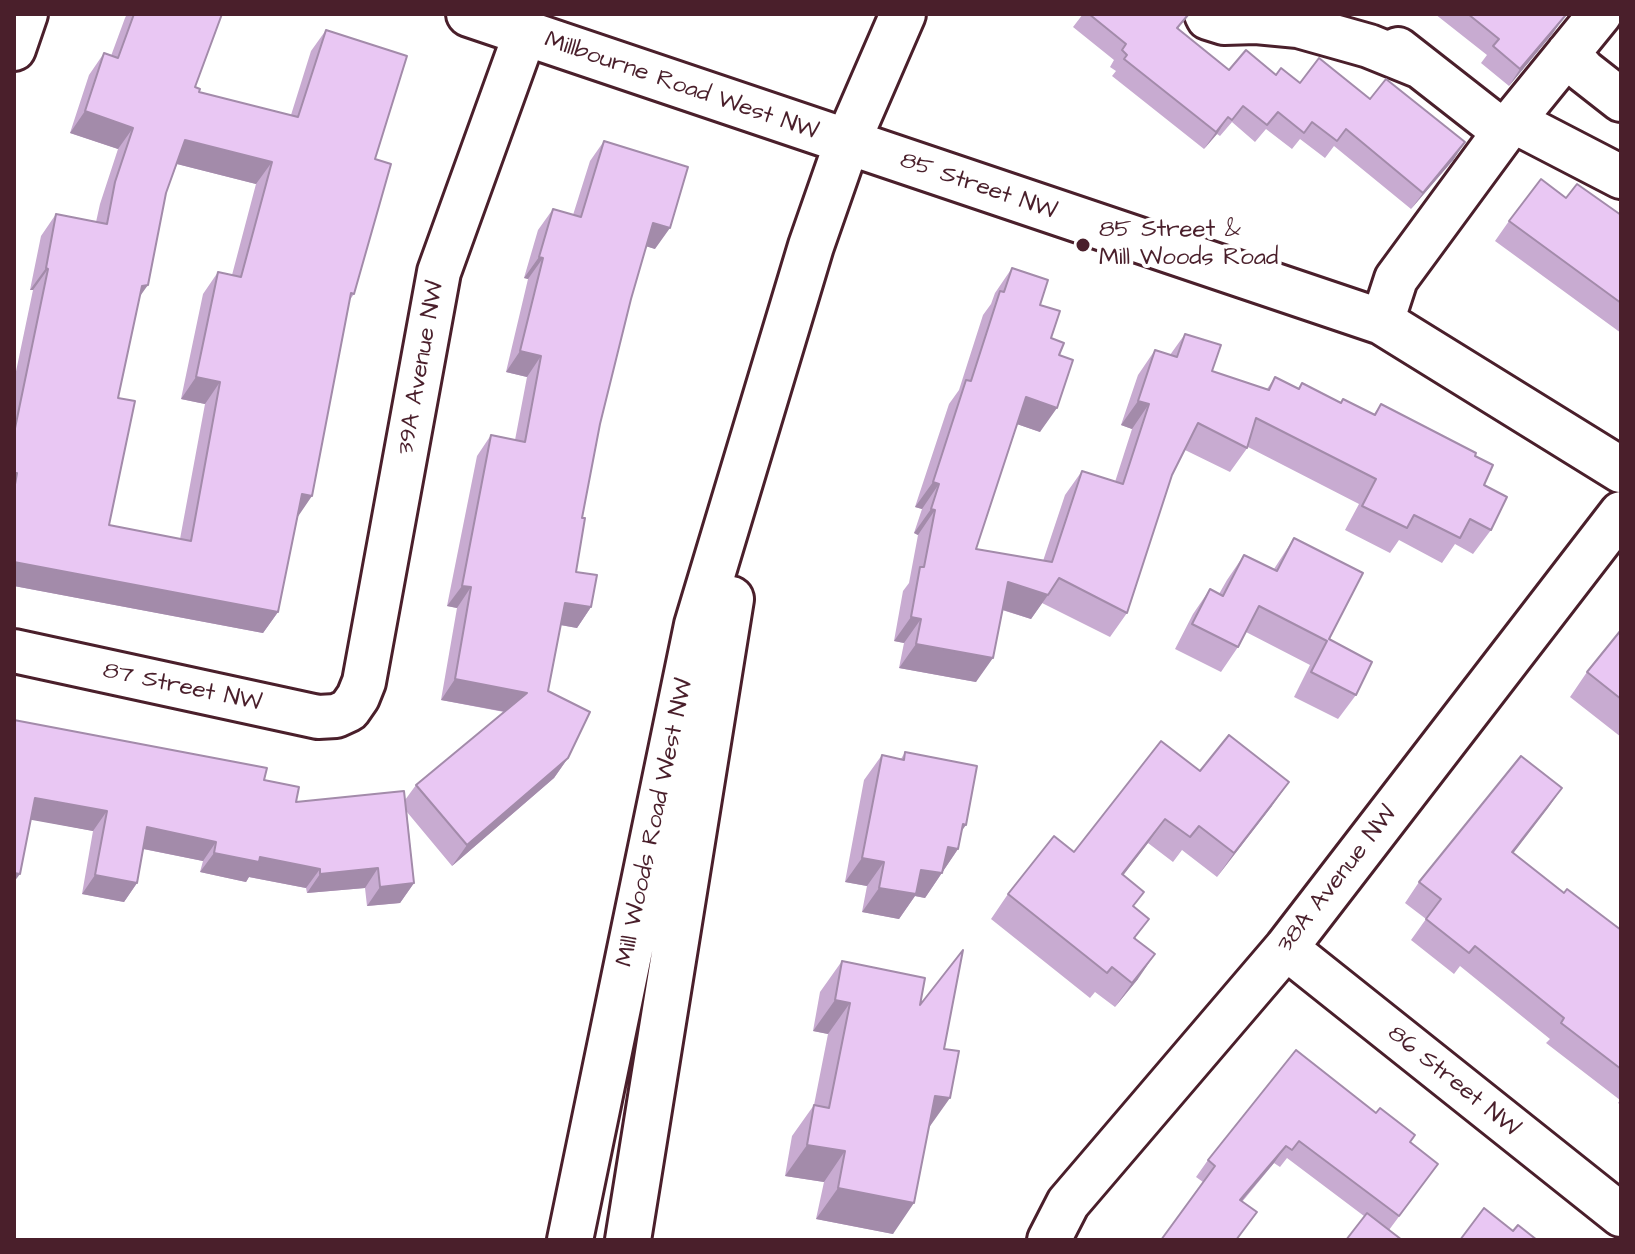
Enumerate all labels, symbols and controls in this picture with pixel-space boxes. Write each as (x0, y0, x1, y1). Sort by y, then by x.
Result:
street label: Millbourne Road West NW (540, 27, 822, 147)
street label: 85 Street NW (896, 147, 1060, 227)
place label: 85 Street & Mill Woods Road (1099, 217, 1278, 273)
marker: 85 Street & Mill Woods Road (1074, 236, 1092, 254)
street label: 39A Avenue NW (393, 279, 451, 457)
street label: 87 Street NW (100, 657, 264, 719)
street label: Mill Woods Road West NW (611, 676, 701, 970)
street label: 38A Avenue NW (1272, 801, 1404, 959)
street label: 86 Street NW (1381, 1020, 1525, 1144)

